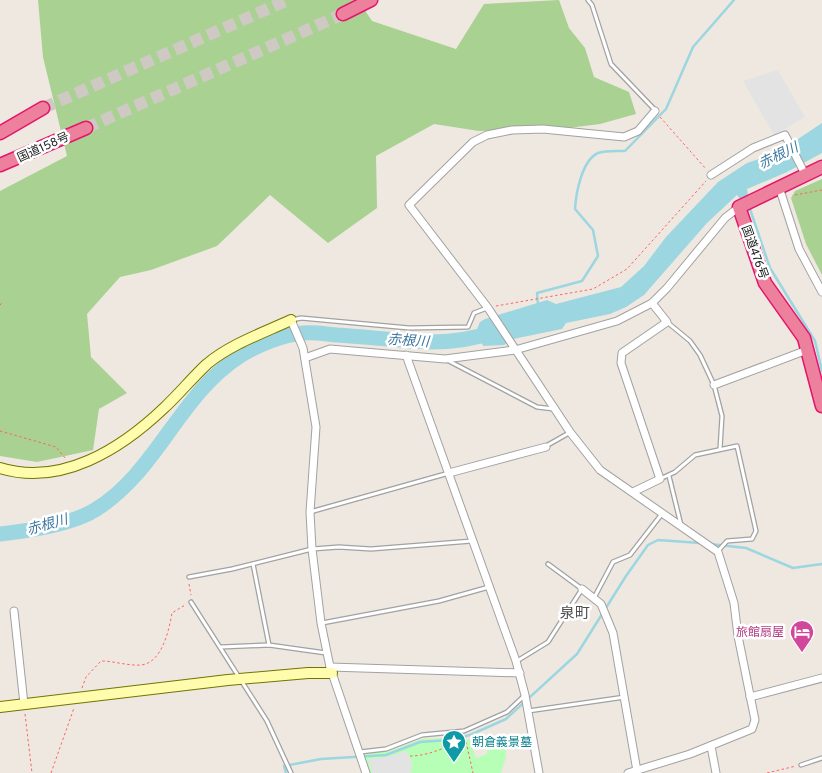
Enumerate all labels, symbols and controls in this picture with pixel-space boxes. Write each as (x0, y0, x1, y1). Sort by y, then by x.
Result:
street label: 国道158号 (15, 129, 72, 166)
water label: 赤根川 (756, 139, 803, 173)
street label: 国道476号 (737, 223, 771, 281)
water label: 赤根川 (386, 332, 431, 352)
water label: 赤根川 (25, 511, 72, 539)
district label: 泉町 (560, 605, 590, 624)
hotel icon: 旅館扇屋 (789, 619, 815, 653)
place label: 旅館扇屋 (736, 625, 784, 641)
place icon: 朝倉義景墓 (441, 729, 467, 763)
place label: 朝倉義景墓 (472, 735, 532, 751)

